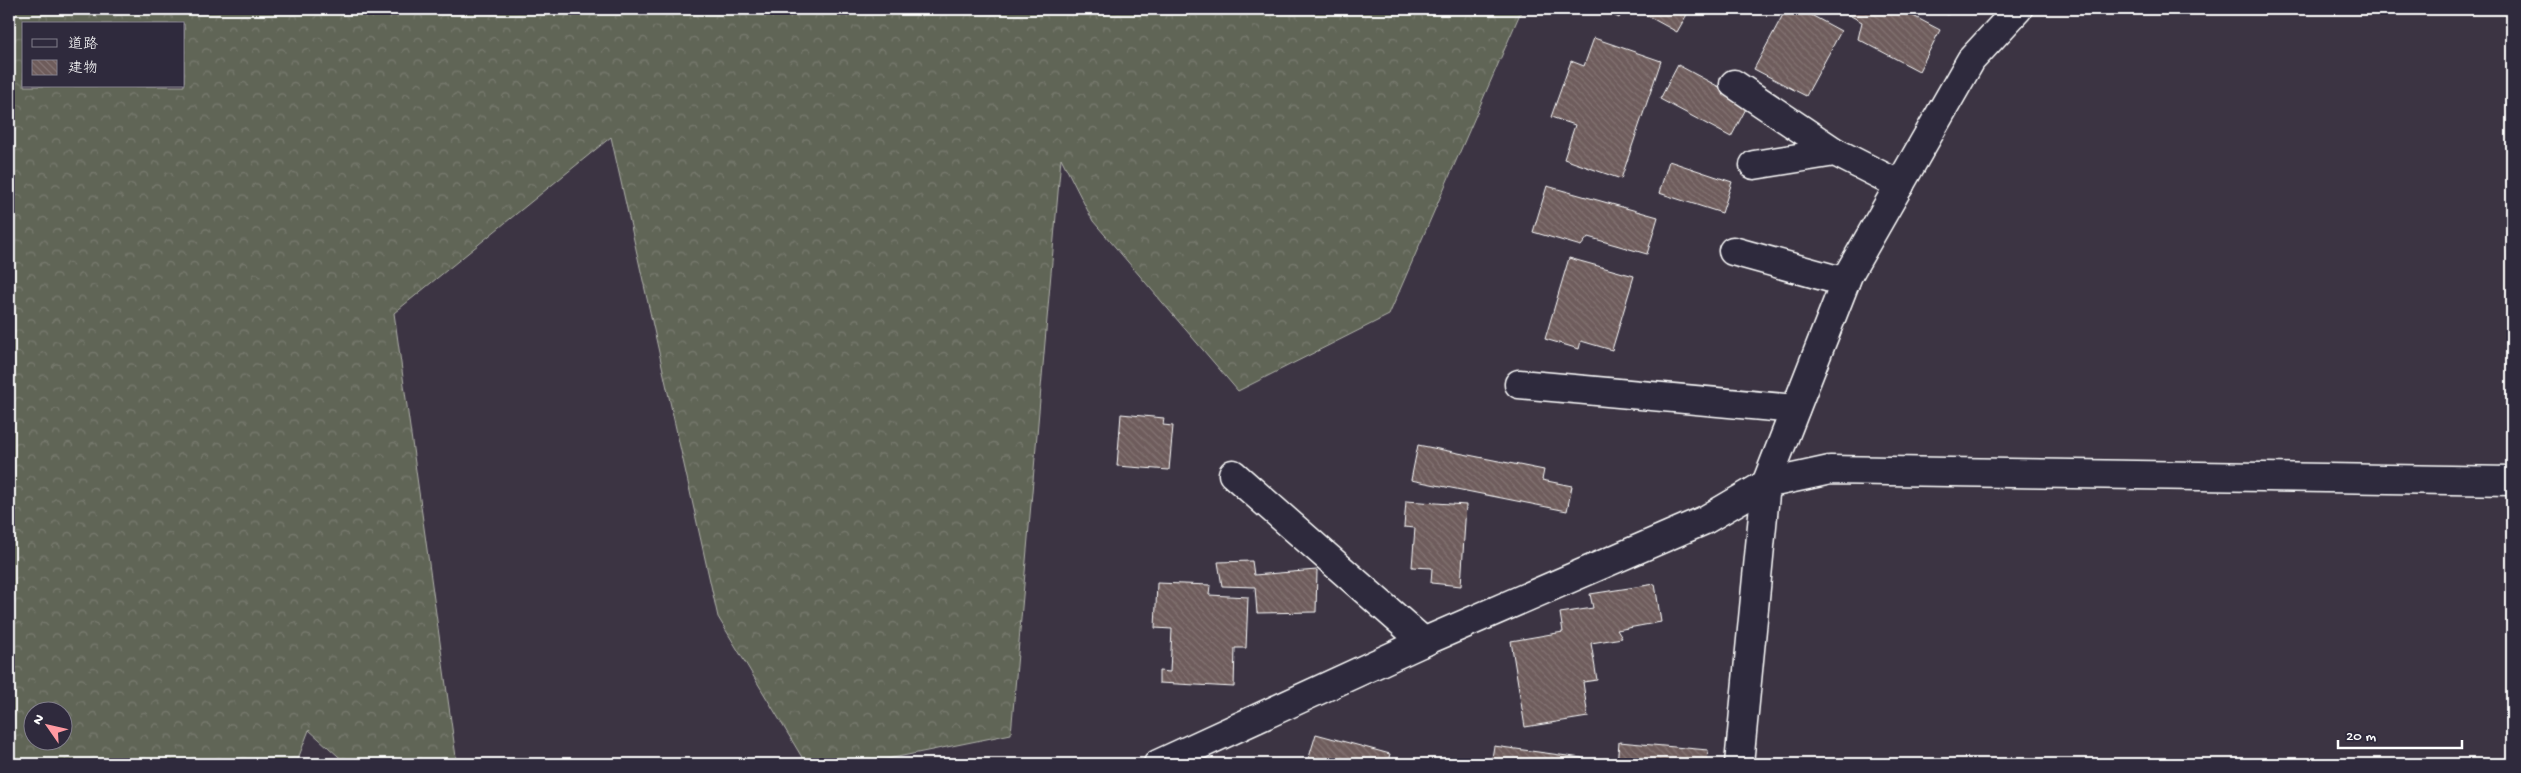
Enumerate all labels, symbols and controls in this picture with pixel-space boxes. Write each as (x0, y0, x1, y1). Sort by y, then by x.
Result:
legend (22, 22, 185, 88)
text: 道路 (68, 36, 98, 54)
text: 建物 (68, 60, 98, 78)
north arrow (22, 700, 72, 750)
text: N (30, 712, 49, 729)
scale bar (2338, 718, 2462, 750)
text: 20 m (2346, 728, 2376, 746)

